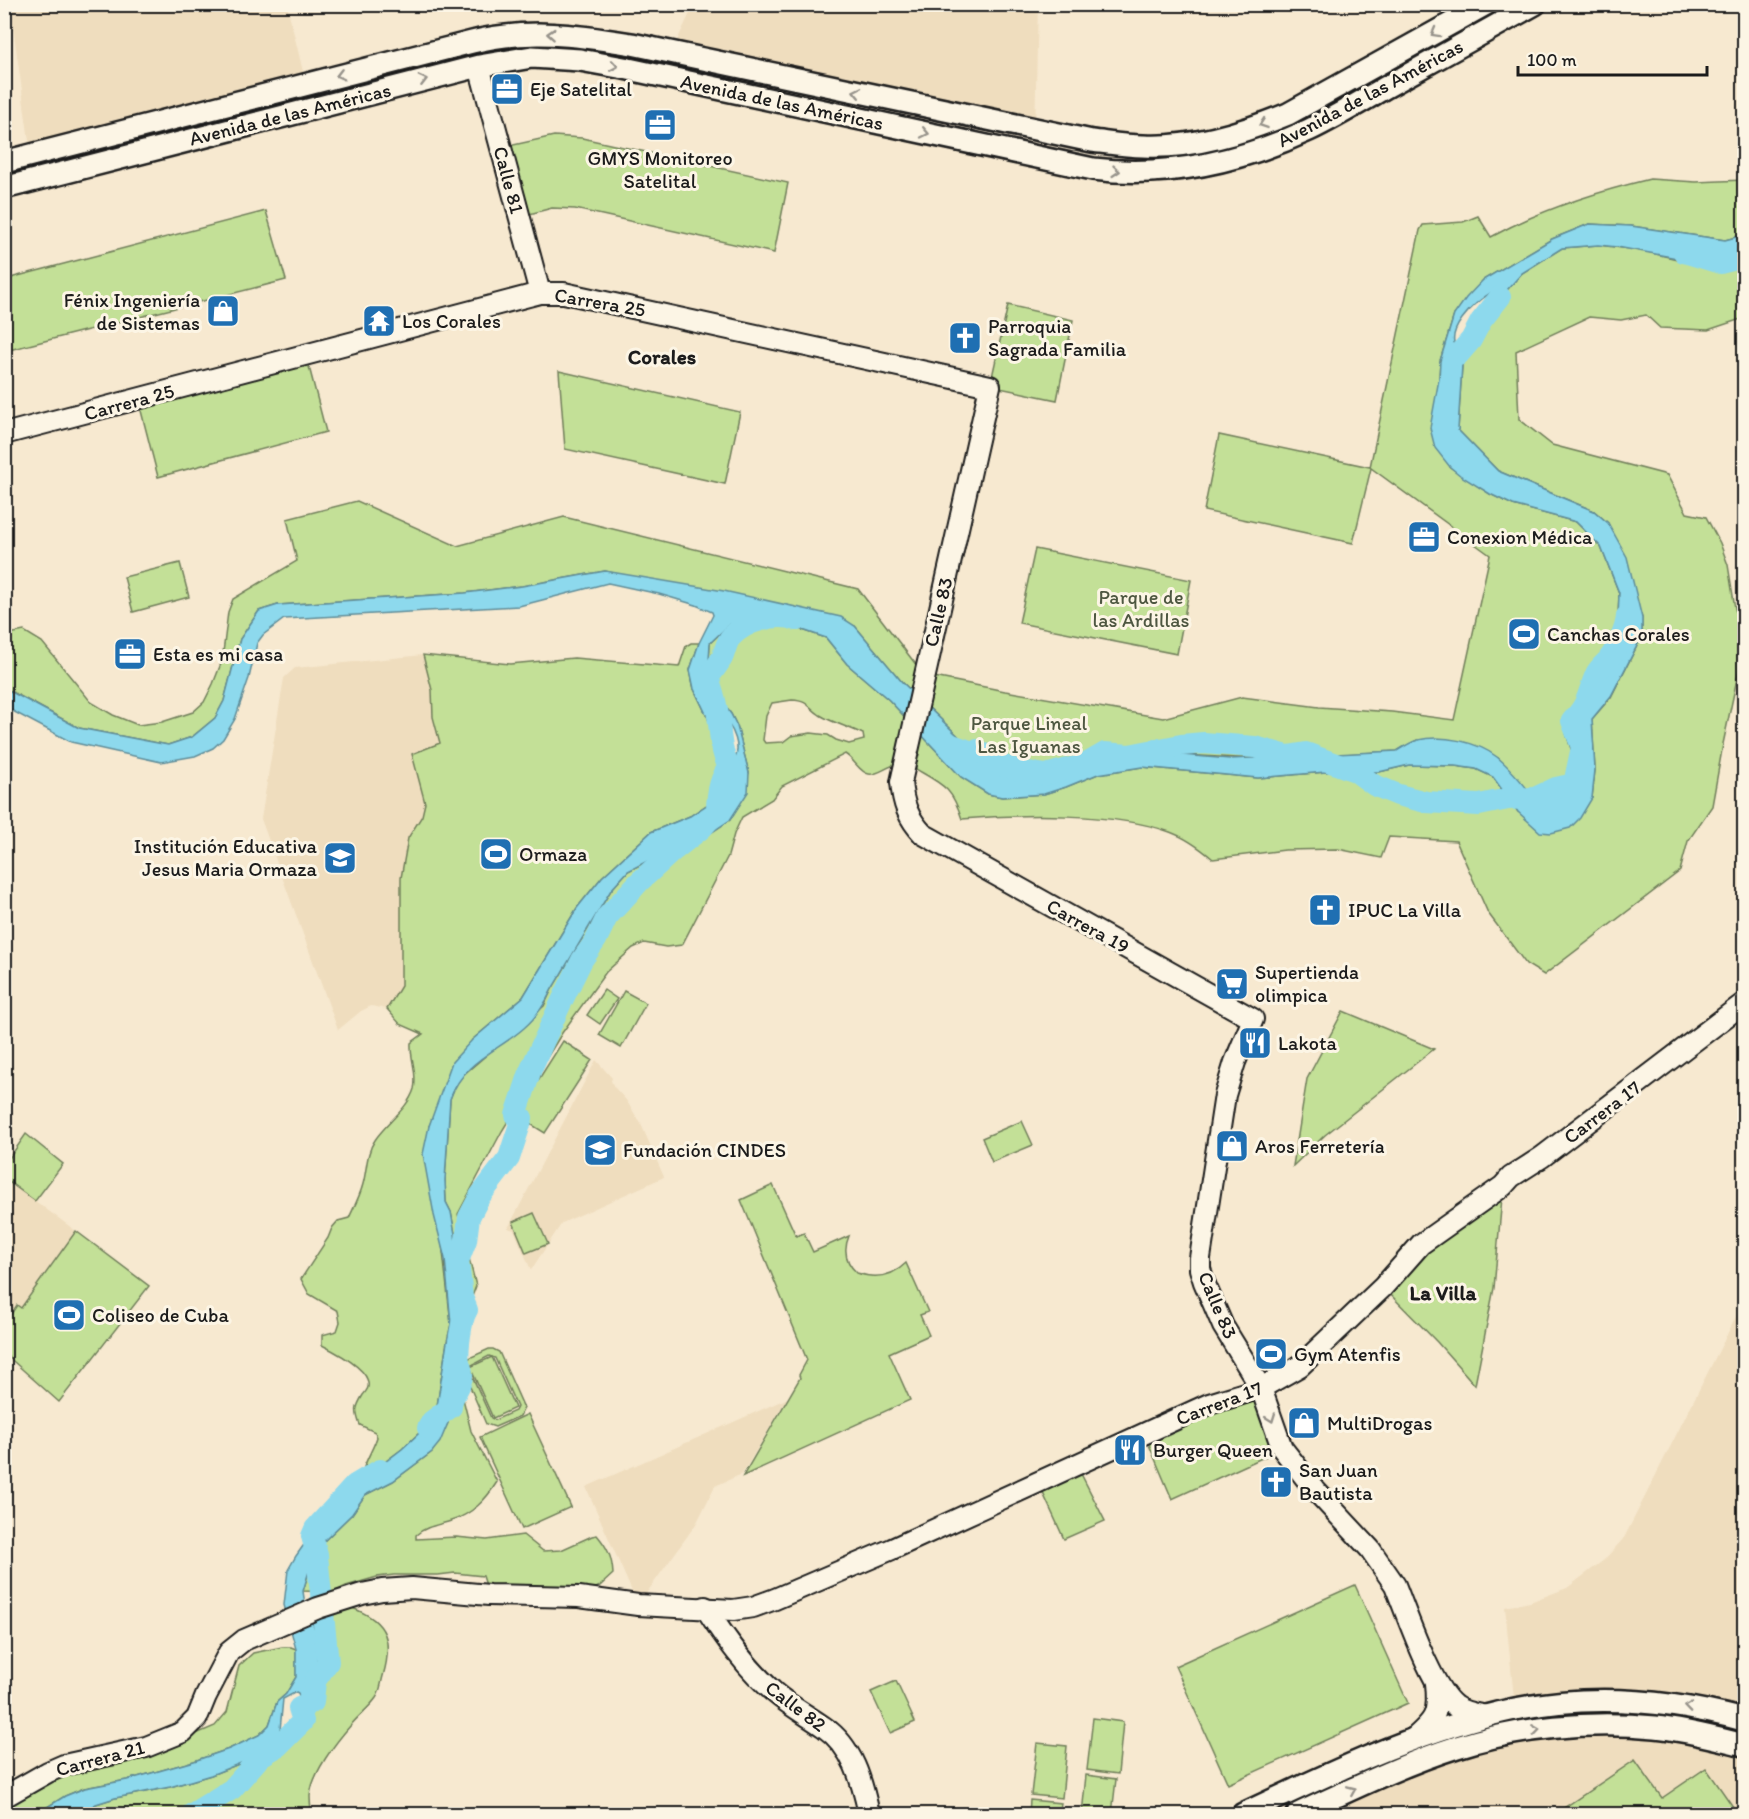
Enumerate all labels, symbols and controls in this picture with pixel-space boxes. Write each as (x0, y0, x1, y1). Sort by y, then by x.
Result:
one-way arrow (1431, 26, 1441, 37)
one-way arrow (546, 28, 555, 41)
street label: Avenida de las Américas (1273, 34, 1467, 152)
scale bar (1518, 39, 1707, 77)
text: 100 m (1527, 49, 1577, 71)
one-way arrow (609, 59, 619, 72)
one-way arrow (335, 68, 345, 81)
street label: Avenida de las Américas (678, 69, 886, 135)
office icon: Eje Satelital (489, 71, 525, 107)
one-way arrow (418, 75, 428, 88)
street label: Avenida de las Américas (187, 77, 393, 151)
place label: Eje Satelital (530, 77, 632, 101)
one-way arrow (852, 86, 862, 99)
office icon: GMYS Monitoreo Satelital (642, 107, 678, 143)
one-way arrow (1258, 116, 1269, 129)
one-way arrow (920, 126, 930, 139)
street label: Calle 81 (488, 144, 530, 216)
place label: GMYS Monitoreo Satelital (587, 146, 733, 193)
one-way arrow (1112, 164, 1121, 177)
street label: Carrera 25 (553, 282, 647, 322)
place label: Fénix Ingeniería de Sistemas (64, 288, 200, 335)
shop icon: Fénix Ingeniería de Sistemas (205, 293, 241, 329)
temple icon: Los Corales (361, 303, 397, 339)
place label: Los Corales (402, 309, 501, 333)
place label: Parroquia Sagrada Familia (988, 314, 1127, 361)
church icon: Parroquia Sagrada Familia (947, 320, 983, 356)
district label: Corales (628, 344, 696, 369)
street label: Carrera 25 (81, 378, 177, 426)
office icon: Conexion Médica (1406, 519, 1442, 555)
place label: Conexion Médica (1447, 525, 1593, 549)
street label: Calle 83 (918, 575, 958, 649)
park label: Parque de las Ardillas (1093, 585, 1190, 632)
sports icon: Canchas Corales (1506, 616, 1542, 652)
place label: Canchas Corales (1547, 622, 1690, 646)
office icon: Esta es mi casa (112, 636, 148, 672)
place label: Esta es mi casa (153, 642, 283, 666)
park label: Parque Lineal Las Iguanas (971, 711, 1088, 758)
place label: Institución Educativa Jesus Maria Ormaza (134, 834, 318, 881)
sports icon: Ormaza (478, 836, 514, 872)
school or university icon: Institución Educativa Jesus Maria Ormaza (322, 840, 358, 876)
place label: Ormaza (519, 842, 587, 866)
church icon: IPUC La Villa (1307, 892, 1343, 928)
street label: Carrera 19 (1042, 893, 1134, 959)
place label: IPUC La Villa (1348, 898, 1462, 922)
place label: Supertienda olimpica (1255, 960, 1359, 1007)
supermarket icon: Supertienda olimpica (1214, 966, 1250, 1002)
restaurant icon: Lakota (1237, 1025, 1273, 1061)
place label: Lakota (1278, 1031, 1338, 1055)
street label: Carrera 17 (1559, 1075, 1645, 1149)
shop icon: Aros Ferretería (1214, 1128, 1250, 1164)
school or university icon: Fundación CINDES (582, 1132, 618, 1168)
place label: Aros Ferretería (1255, 1134, 1385, 1158)
place label: Fundación CINDES (623, 1138, 786, 1162)
street label: Calle 83 (1193, 1268, 1243, 1342)
district label: La Villa (1410, 1280, 1477, 1305)
sports icon: Coliseo de Cuba (51, 1297, 87, 1333)
place label: Coliseo de Cuba (92, 1303, 229, 1327)
sports icon: Gym Atenfis (1253, 1336, 1289, 1372)
place label: Gym Atenfis (1294, 1342, 1401, 1366)
street label: Carrera 17 (1173, 1376, 1266, 1430)
shop icon: MultiDrogas (1286, 1405, 1322, 1441)
place label: MultiDrogas (1327, 1411, 1432, 1435)
one-way arrow (1264, 1412, 1277, 1423)
restaurant icon: Burger Queen (1112, 1432, 1148, 1468)
place label: Burger Queen (1153, 1438, 1273, 1462)
place label: San Juan Bautista (1299, 1458, 1378, 1505)
church icon: San Juan Bautista (1258, 1464, 1294, 1500)
street label: Calle 82 (761, 1675, 832, 1737)
one-way arrow (1683, 1702, 1692, 1714)
one-way arrow (1532, 1725, 1541, 1737)
street label: Carrera 21 (53, 1735, 147, 1781)
one-way arrow (1345, 1785, 1356, 1797)

